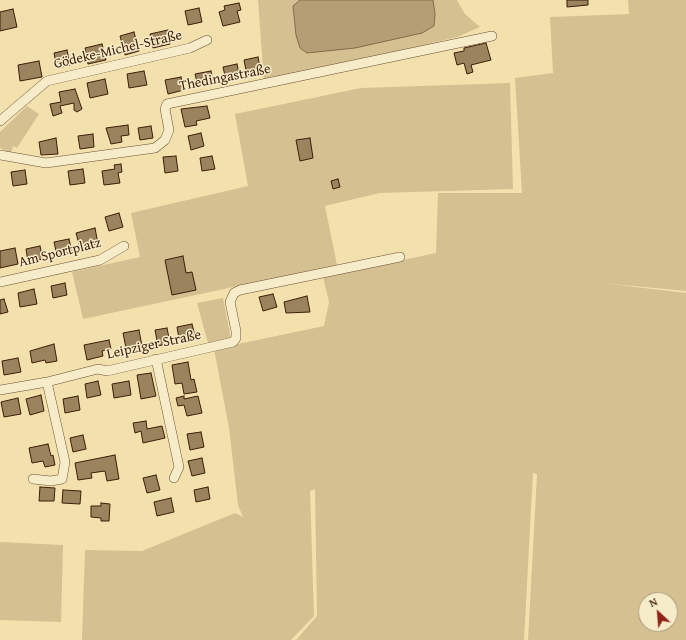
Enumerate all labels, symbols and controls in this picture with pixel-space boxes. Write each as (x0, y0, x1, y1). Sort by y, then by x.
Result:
street label: Gödeke-Michel-Straße (52, 27, 184, 73)
street label: Thedingastraße (178, 61, 272, 95)
street label: Am Sportplatz (17, 235, 103, 271)
street label: Leipziger Straße (105, 327, 203, 363)
north arrow (638, 592, 678, 632)
text: N (646, 593, 660, 611)

